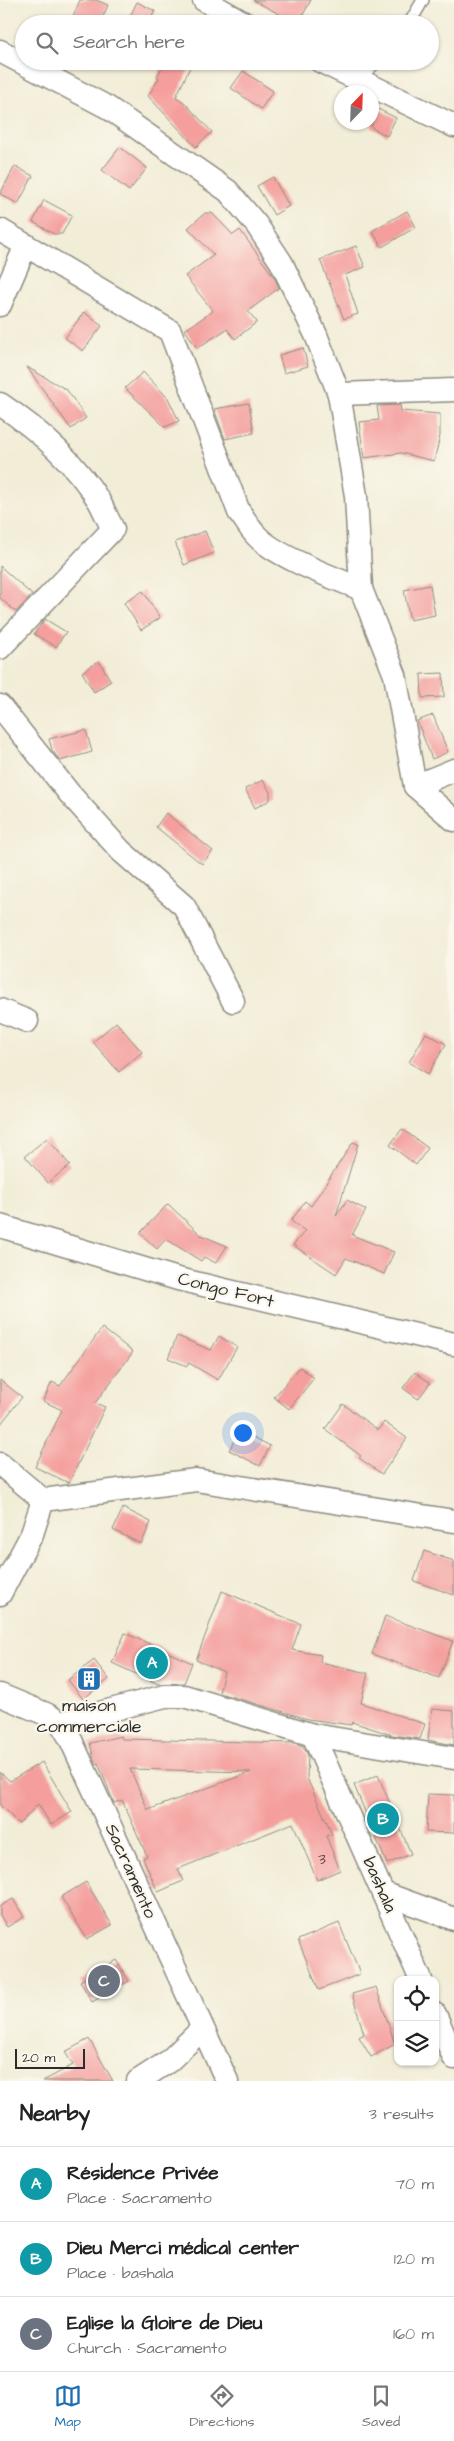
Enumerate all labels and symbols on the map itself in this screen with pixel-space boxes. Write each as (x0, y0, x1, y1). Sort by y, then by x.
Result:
north arrow (334, 85, 379, 130)
street label: Congo Fort (175, 1266, 277, 1315)
your location (230, 1420, 256, 1446)
pin: A (136, 1644, 168, 1682)
building icon: maison commerciale (76, 1666, 102, 1692)
place label: maison commerciale (36, 1693, 142, 1739)
pin: B (367, 1800, 399, 1838)
street label: Sacramento (99, 1820, 163, 1922)
house number: 3 (318, 1849, 326, 1870)
street label: bashala (357, 1853, 403, 1917)
pin: C (88, 1962, 120, 2000)
scale bar (15, 2046, 85, 2069)

